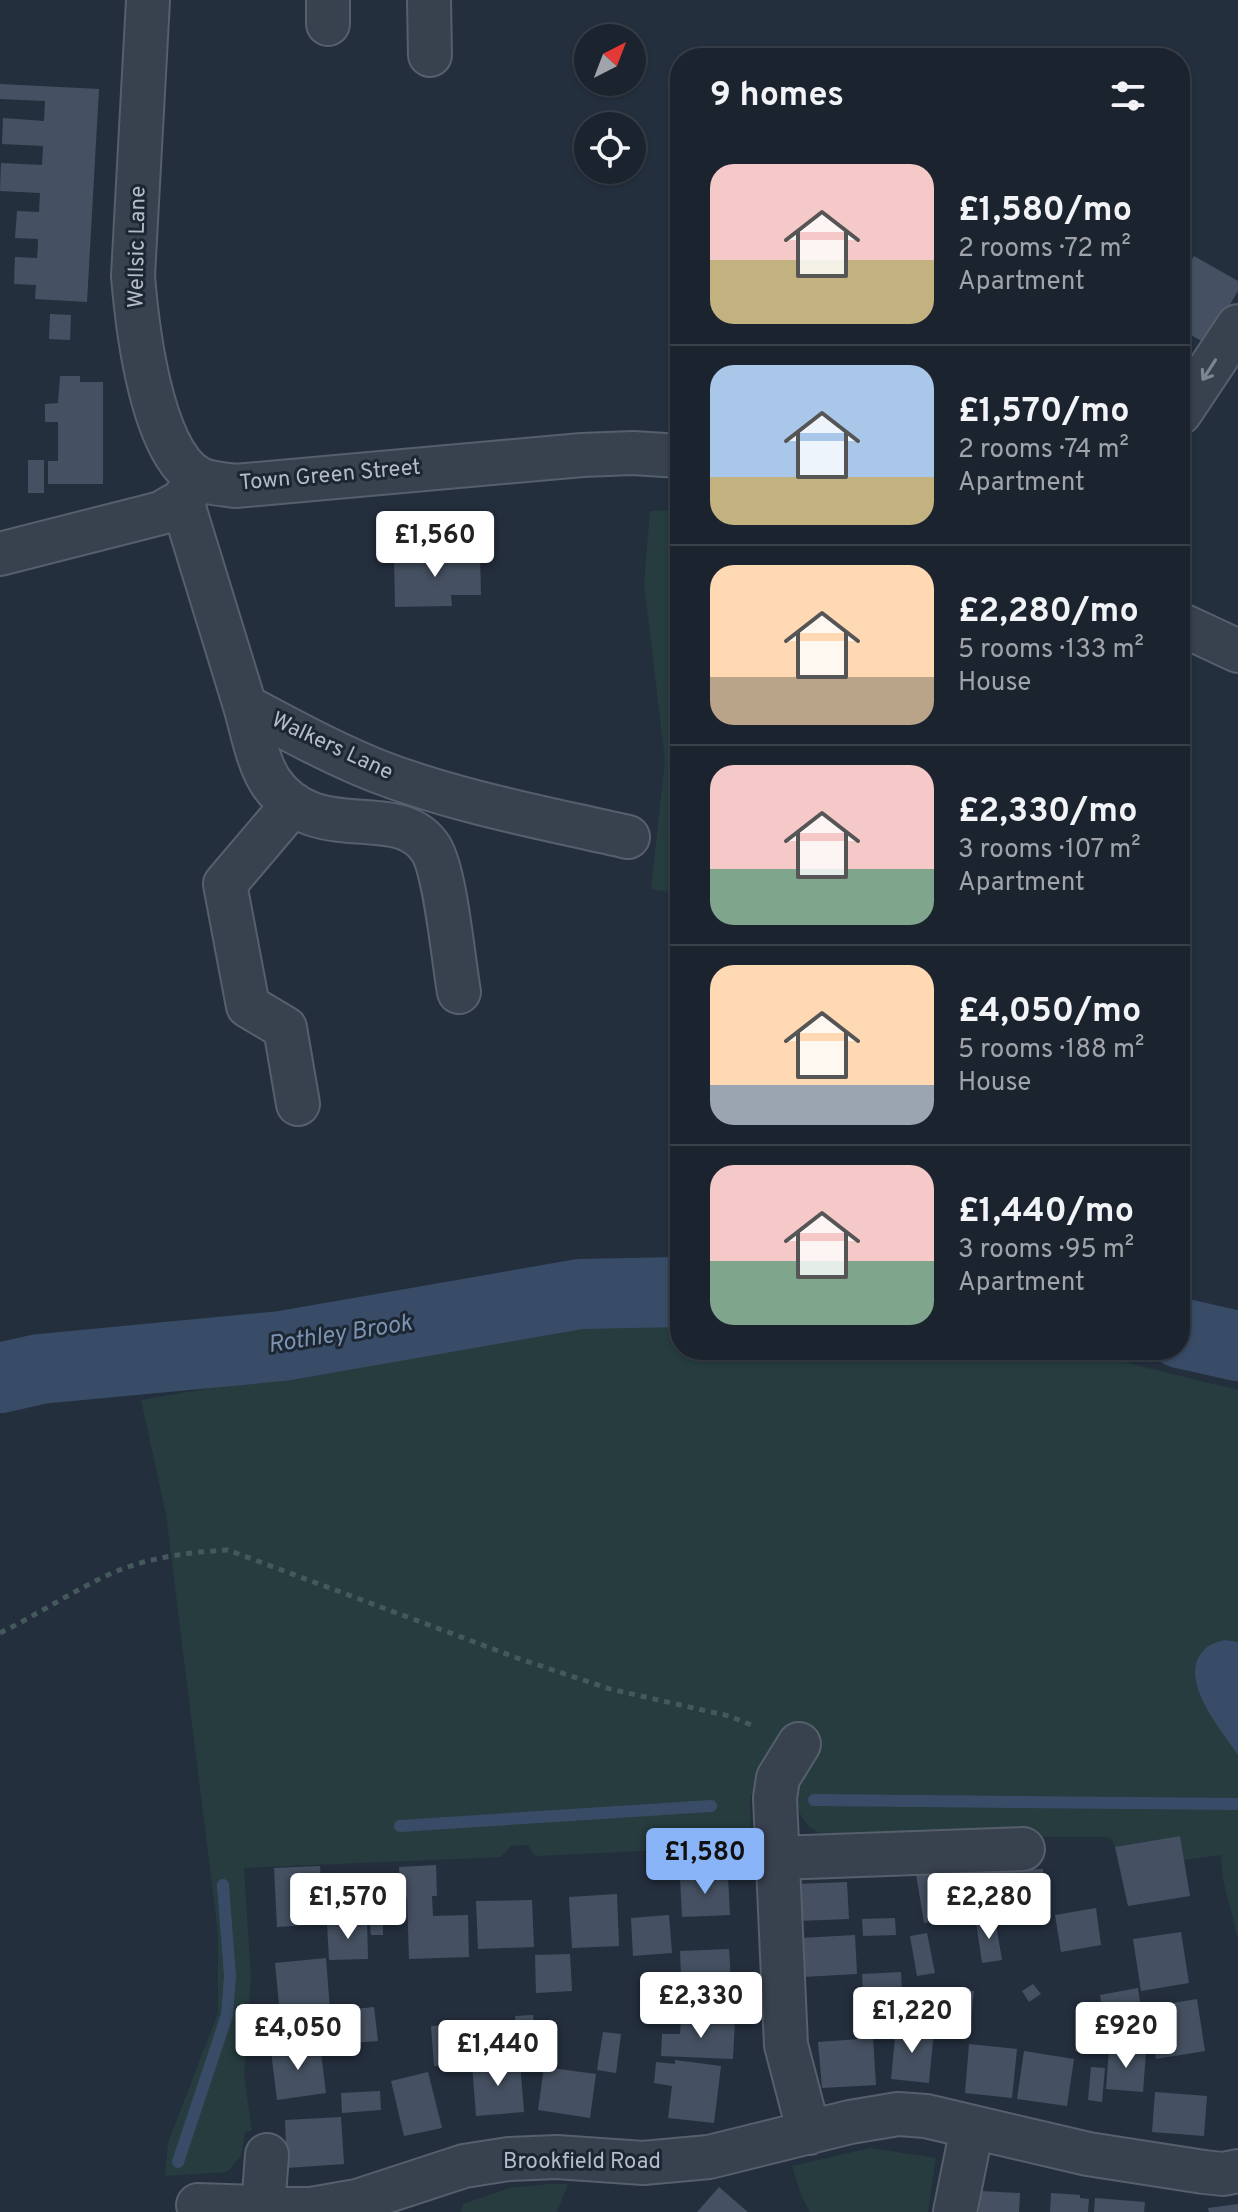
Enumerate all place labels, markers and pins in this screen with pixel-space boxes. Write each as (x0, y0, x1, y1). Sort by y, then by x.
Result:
pin: £1,560 (370, 511, 500, 579)
pin: £1,580 (640, 1828, 770, 1896)
pin: £1,570 (283, 1873, 413, 1941)
pin: £2,280 (924, 1873, 1054, 1941)
pin: £2,330 (636, 1972, 766, 2040)
pin: £1,220 (847, 1987, 977, 2055)
pin: £920 (1079, 2002, 1173, 2070)
pin: £4,050 (233, 2004, 363, 2072)
pin: £1,440 (433, 2020, 563, 2088)

